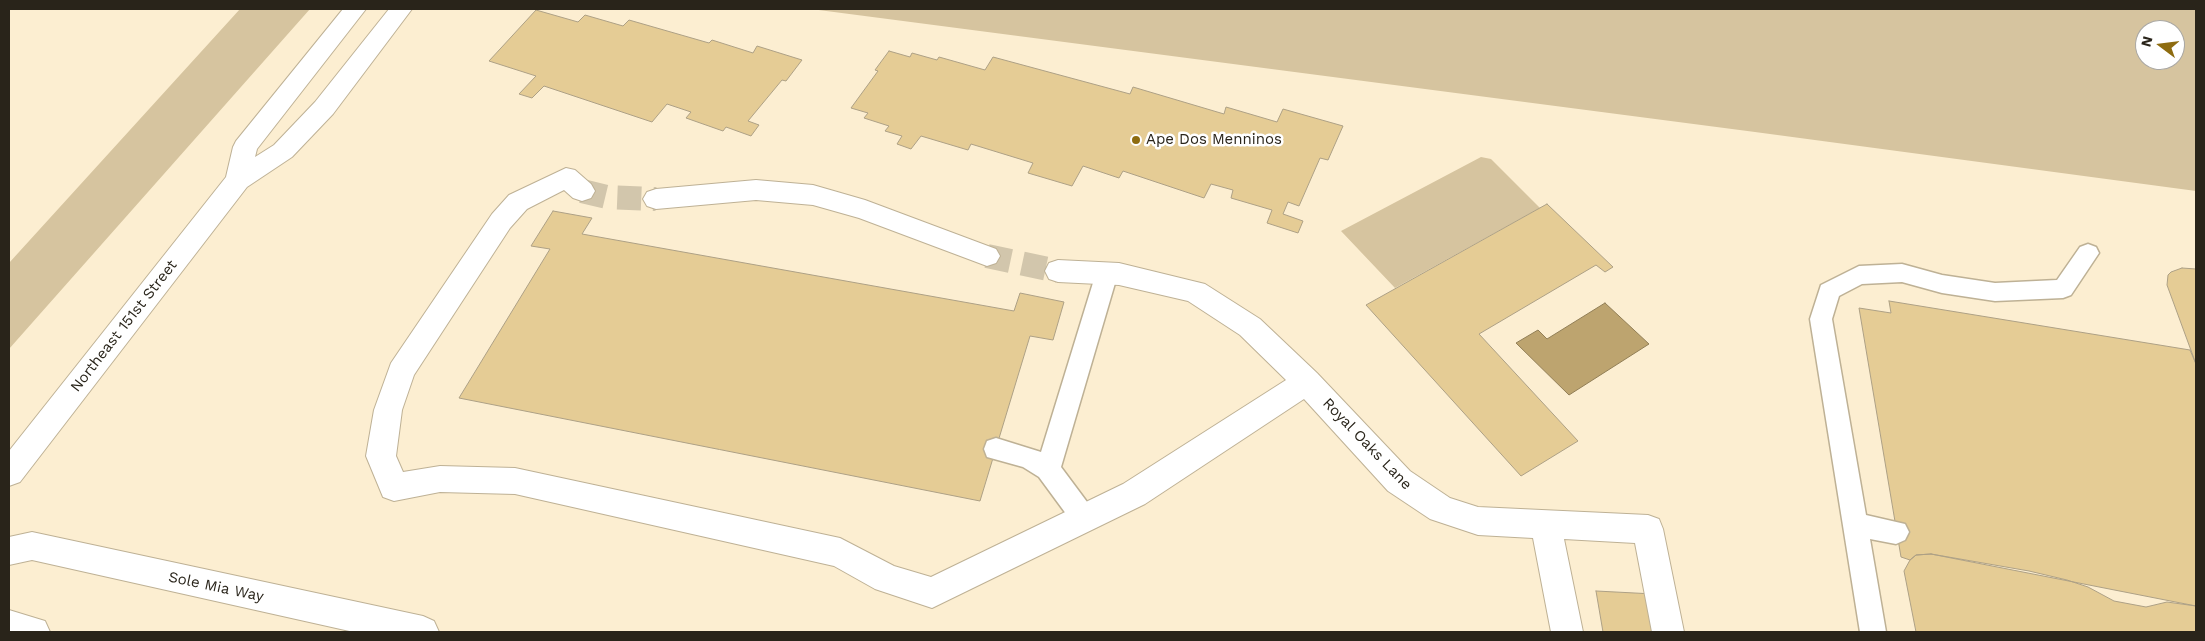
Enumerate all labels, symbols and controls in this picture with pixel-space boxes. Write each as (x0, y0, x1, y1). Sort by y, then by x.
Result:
north arrow (2135, 20, 2185, 70)
text: N (2137, 34, 2156, 48)
place label: Ape Dos Menninos (1146, 131, 1282, 149)
marker: Ape Dos Menninos (1130, 134, 1142, 146)
street label: Northeast 151st Street (67, 256, 181, 396)
street label: Royal Oaks Lane (1319, 394, 1415, 494)
street label: Sole Mia Way (167, 568, 265, 606)

